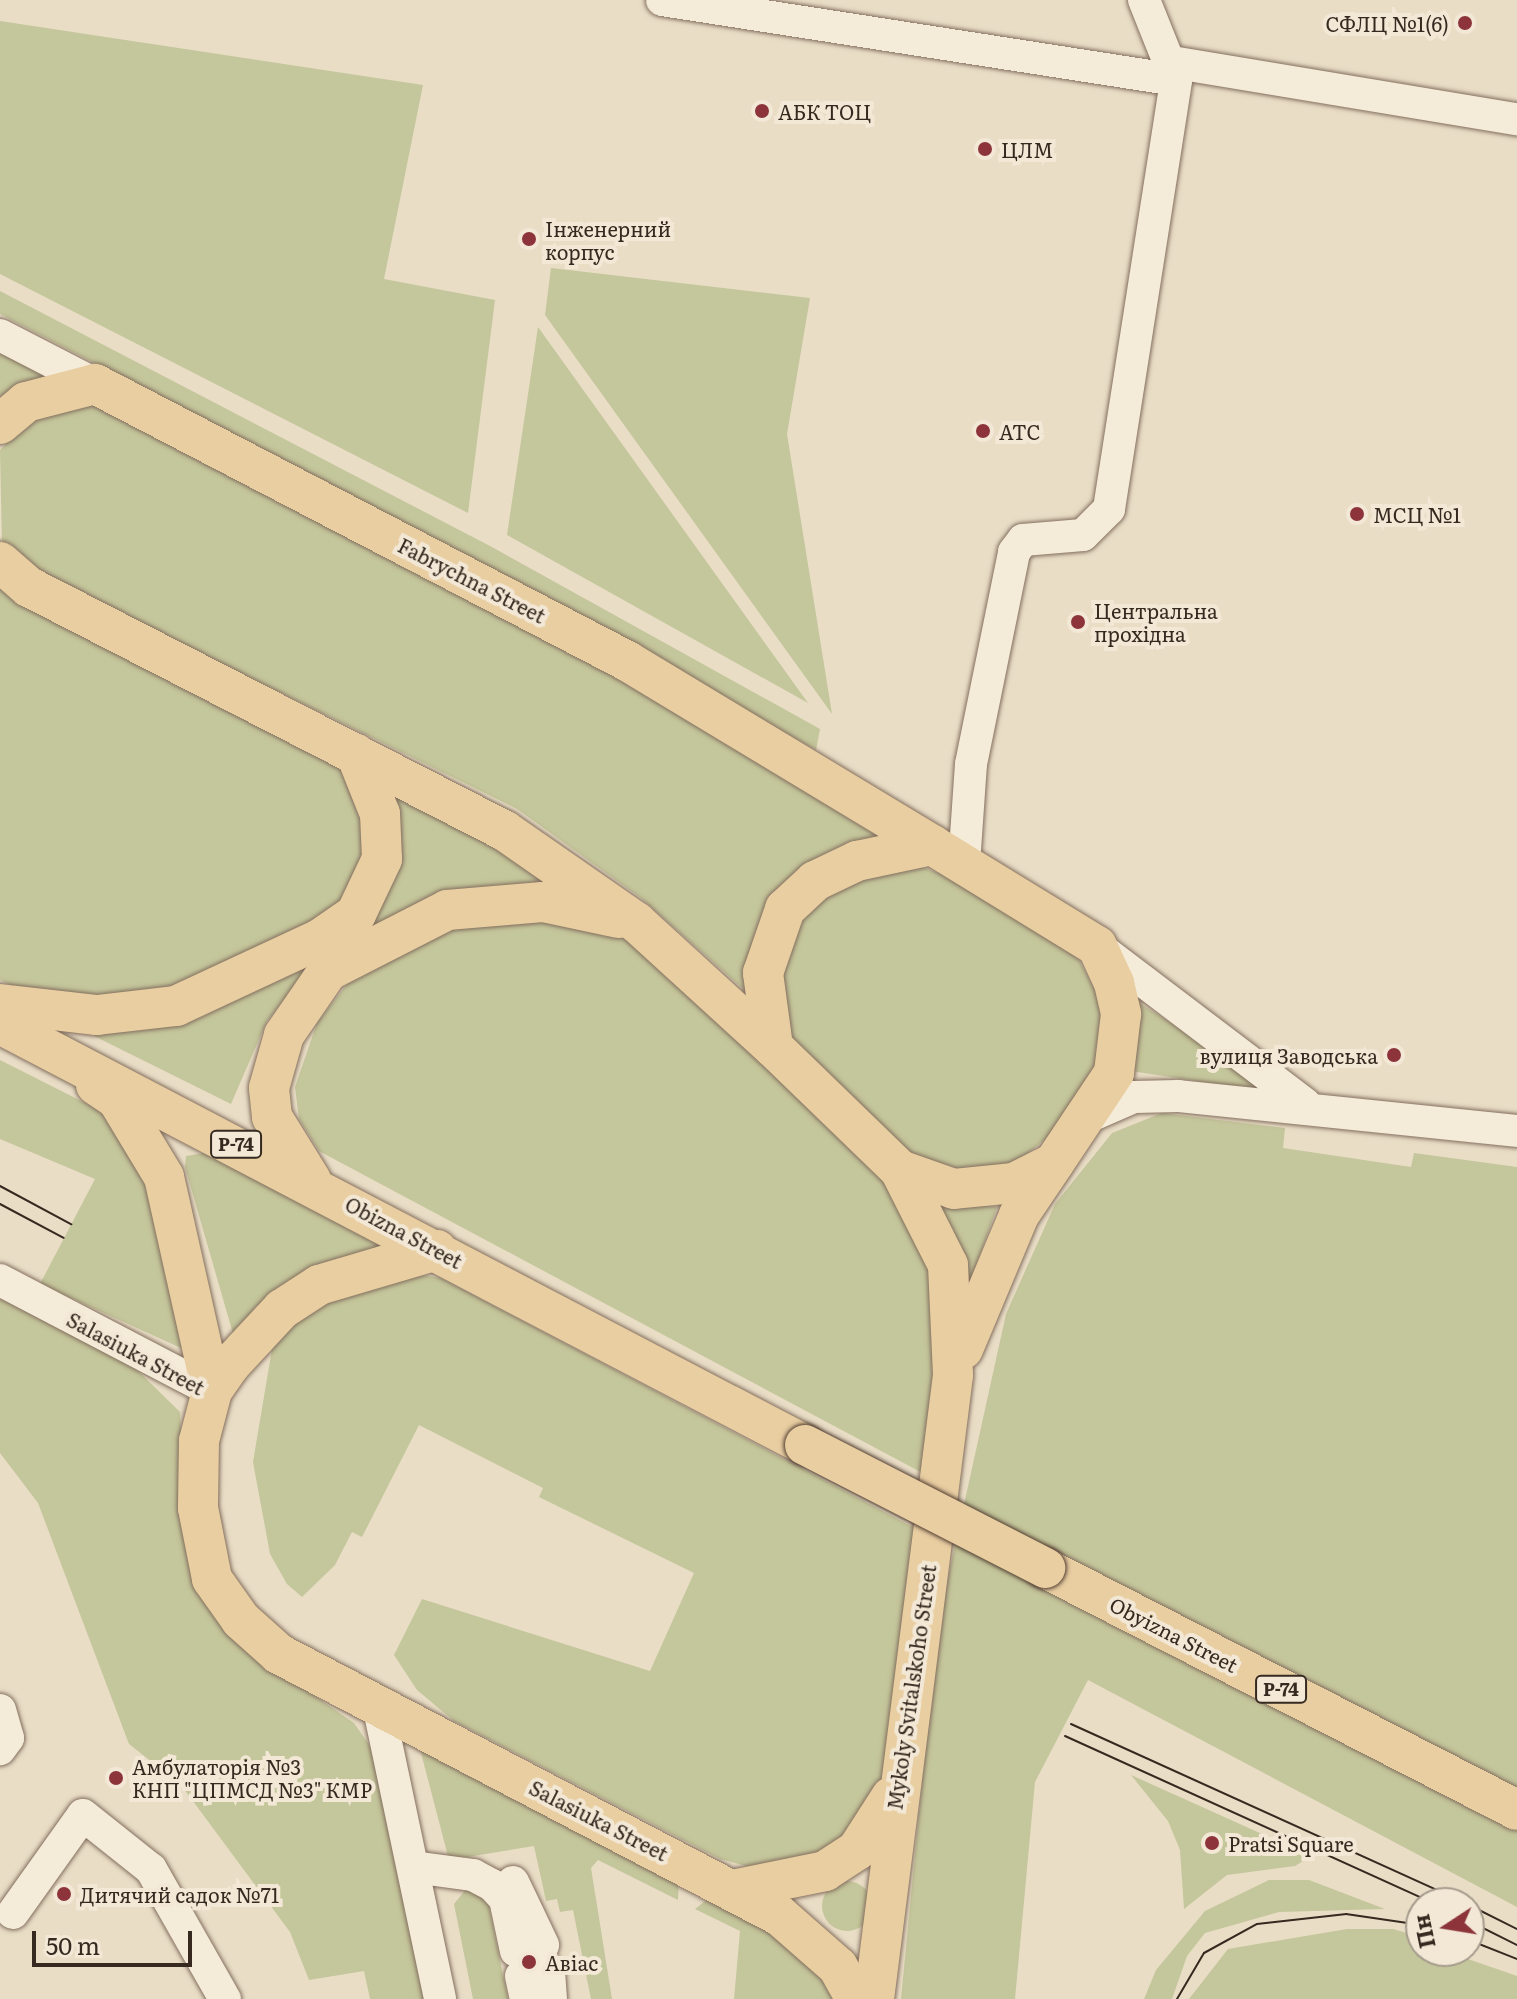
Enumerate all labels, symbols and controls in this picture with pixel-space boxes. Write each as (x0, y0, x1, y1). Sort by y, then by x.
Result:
place label: СФЛЦ №1(6) (1326, 11, 1449, 35)
marker: СФЛЦ №1(6) (1456, 14, 1474, 32)
place label: АБК ТОЦ (778, 99, 871, 123)
marker: АБК ТОЦ (753, 102, 771, 120)
place label: ЦЛМ (1001, 137, 1053, 161)
marker: ЦЛМ (976, 140, 994, 158)
place label: Інженерний корпус (545, 216, 671, 263)
marker: Інженерний корпус (520, 230, 538, 248)
place label: АТС (999, 419, 1040, 443)
marker: АТС (974, 422, 992, 440)
place label: МСЦ №1 (1373, 502, 1461, 526)
marker: МСЦ №1 (1348, 505, 1366, 523)
street label: Fabrychna Street (394, 532, 550, 628)
place label: Центральна прохідна (1094, 598, 1218, 645)
marker: Центральна прохідна (1069, 613, 1087, 631)
place label: вулиця Заводська (1200, 1043, 1378, 1067)
marker: вулиця Заводська (1385, 1046, 1403, 1064)
road number: Р-74 (210, 1130, 262, 1158)
street label: Obizna Street (341, 1191, 467, 1273)
street label: Salasiuka Street (63, 1307, 209, 1399)
street label: Mykoly Svitalskoho Street (882, 1563, 940, 1811)
street label: Obyizna Street (1106, 1591, 1242, 1677)
road number: Р-74 (1255, 1675, 1307, 1703)
place label: Амбулаторія №3 КНП "ЦПМСД №3" КМР (132, 1754, 372, 1801)
marker: Амбулаторія №3 КНП "ЦПМСД №3" КМР (107, 1769, 125, 1787)
street label: Salasiuka Street (526, 1775, 672, 1865)
place label: Pratsi Square (1228, 1831, 1354, 1855)
marker: Pratsi Square (1203, 1834, 1221, 1852)
place label: Дитячий садок №71 (80, 1882, 279, 1906)
marker: Дитячий садок №71 (55, 1885, 73, 1903)
north arrow (1405, 1887, 1485, 1967)
text: Пн (1403, 1912, 1443, 1952)
scale bar (36, 1915, 196, 1965)
text: 50 m (46, 1927, 100, 1962)
place label: Авіас (545, 1950, 598, 1974)
marker: Авіас (520, 1953, 538, 1971)

